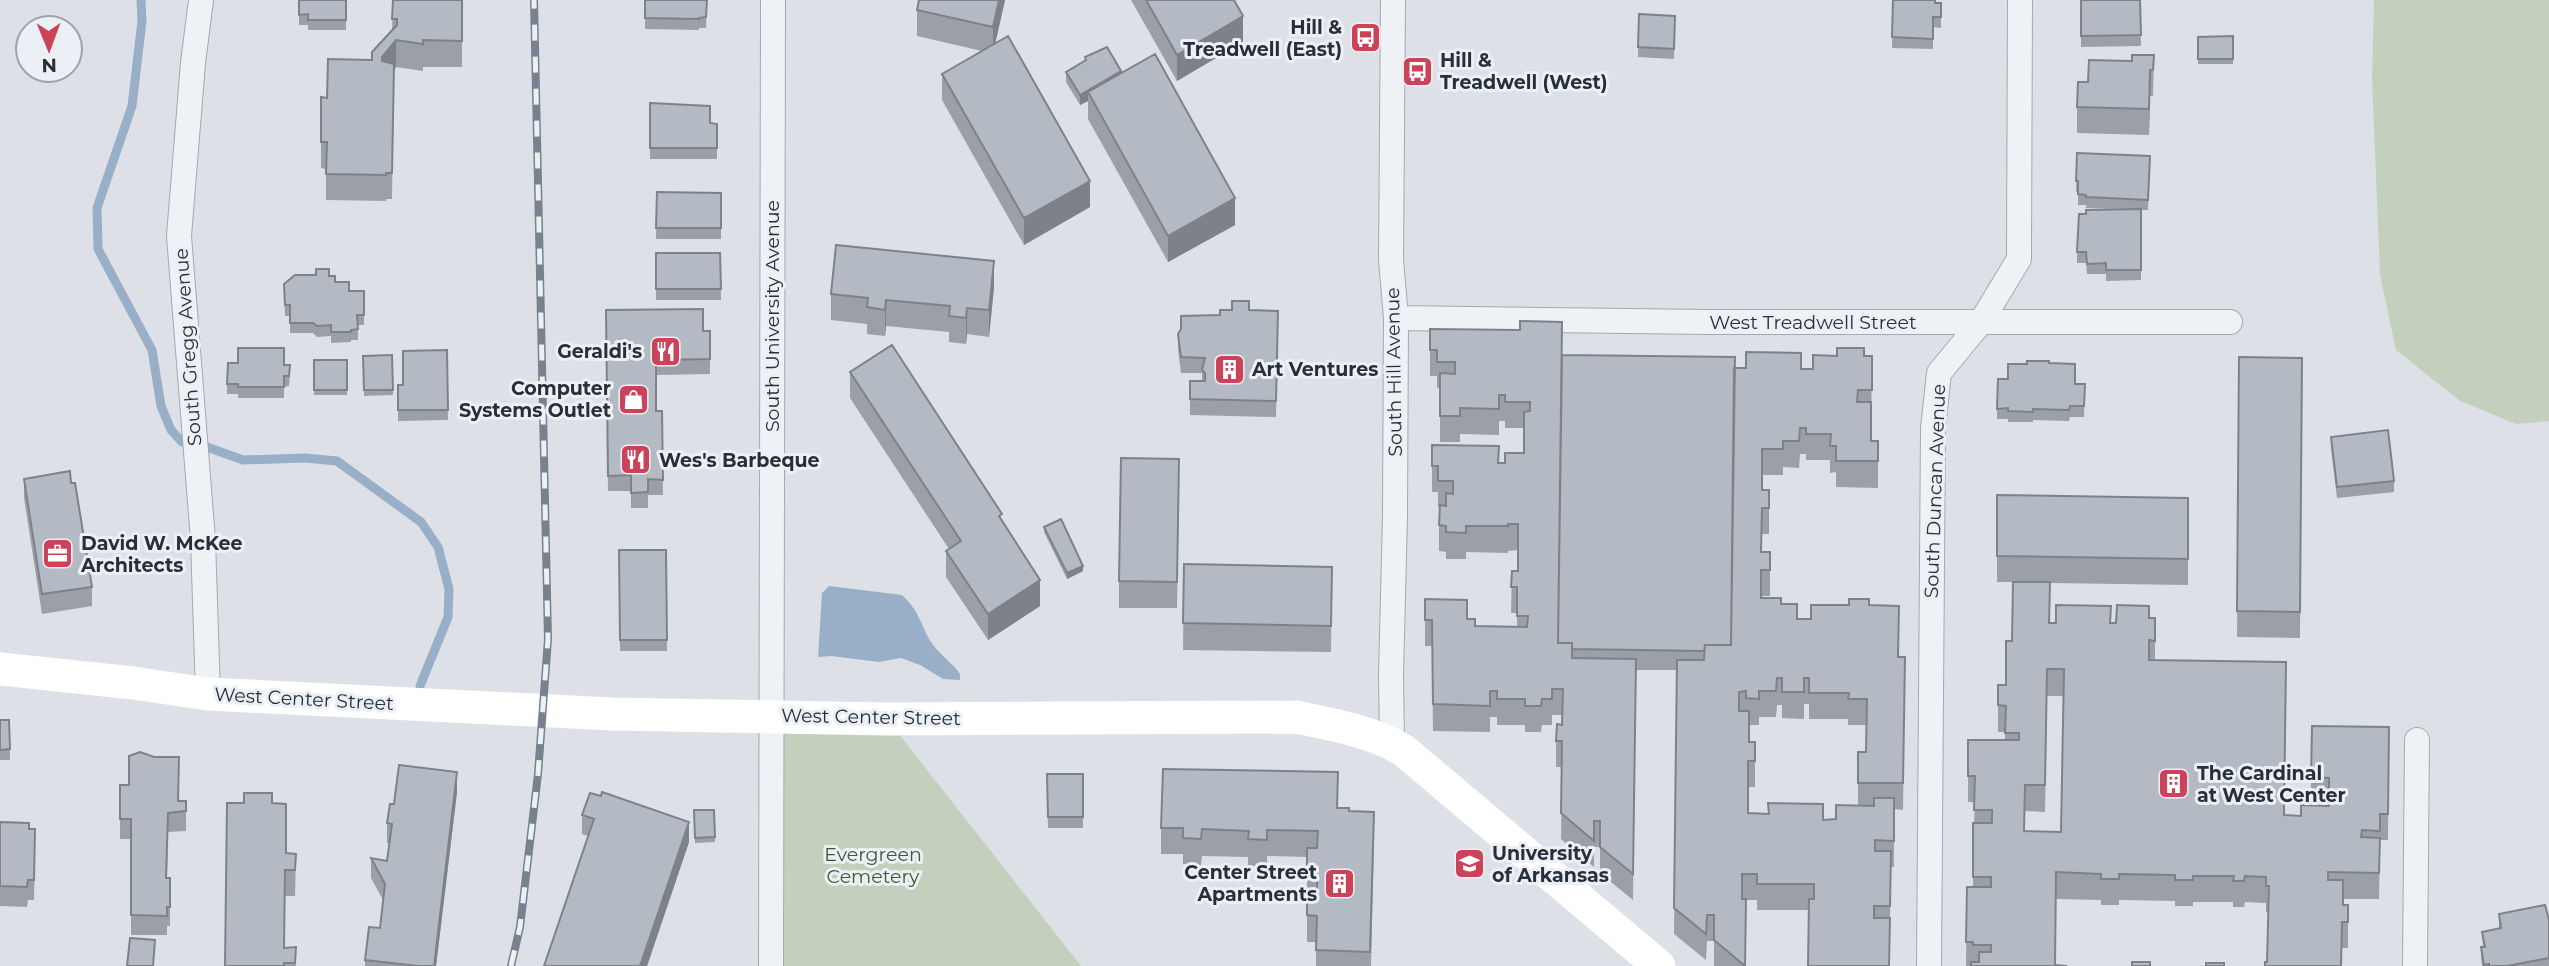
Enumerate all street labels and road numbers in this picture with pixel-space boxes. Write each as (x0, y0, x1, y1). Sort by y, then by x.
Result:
street label: South University Avenue (761, 200, 784, 432)
street label: South Gregg Avenue (170, 247, 206, 447)
street label: South Hill Avenue (1381, 287, 1407, 457)
street label: West Treadwell Street (1709, 311, 1917, 334)
street label: South Duncan Avenue (1920, 383, 1950, 599)
street label: West Center Street (214, 683, 395, 715)
street label: West Center Street (781, 704, 961, 730)

